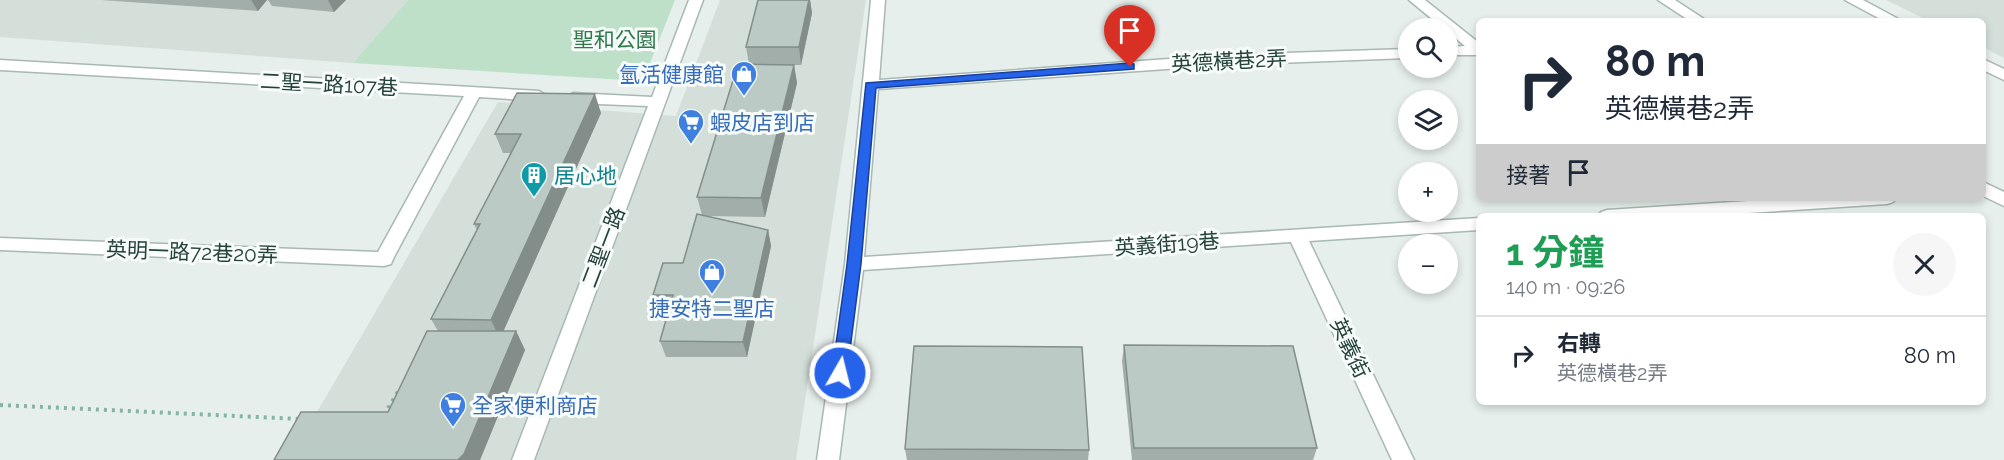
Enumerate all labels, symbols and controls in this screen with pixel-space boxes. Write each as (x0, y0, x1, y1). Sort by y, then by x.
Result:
pin (1104, 5, 1155, 67)
icon: arrive (1113, 14, 1146, 47)
map controls (1398, 18, 1458, 294)
button: search (1398, 18, 1458, 78)
park label: 聖和公園 (573, 27, 657, 52)
text: 80 m (1605, 37, 1705, 86)
icon: right (1506, 42, 1584, 120)
street label: 英德橫巷2弄 (1170, 45, 1288, 77)
shop icon: 氫活健康館 (729, 59, 759, 97)
place label: 氫活健康館 (619, 62, 724, 87)
street label: 二聖一路107巷 (259, 68, 399, 100)
button: layers (1398, 90, 1458, 150)
text: 英德橫巷2弄 (1605, 93, 1754, 124)
supermarket icon: 蝦皮店到店 (676, 107, 706, 145)
place label: 蝦皮店到店 (710, 110, 815, 135)
icon: arrive (1562, 156, 1595, 189)
building icon: 居心地 (519, 160, 549, 198)
button: + (1398, 162, 1458, 222)
text: 接著 (1506, 162, 1550, 188)
place label: 居心地 (554, 163, 617, 188)
street label: 二聖一路 (576, 203, 630, 291)
street label: 英義街19巷 (1114, 228, 1220, 260)
text: 1 分鐘 (1506, 231, 1604, 273)
button: close (1893, 233, 1956, 296)
button: − (1398, 234, 1458, 294)
street label: 英明一路72巷20弄 (106, 237, 278, 267)
shop icon: 捷安特二聖店 (697, 257, 727, 295)
text: 140 m · 09:26 (1506, 275, 1625, 299)
place label: 捷安特二聖店 (649, 296, 775, 321)
street label: 英義街 (1325, 314, 1375, 382)
text: 右轉 (1557, 330, 1601, 356)
icon: right (1506, 339, 1539, 372)
position arrow (808, 341, 872, 405)
text: 80 m (1904, 342, 1956, 368)
text: 英德橫巷2弄 (1557, 361, 1667, 385)
supermarket icon: 全家便利商店 (438, 390, 468, 428)
place label: 全家便利商店 (472, 393, 598, 418)

